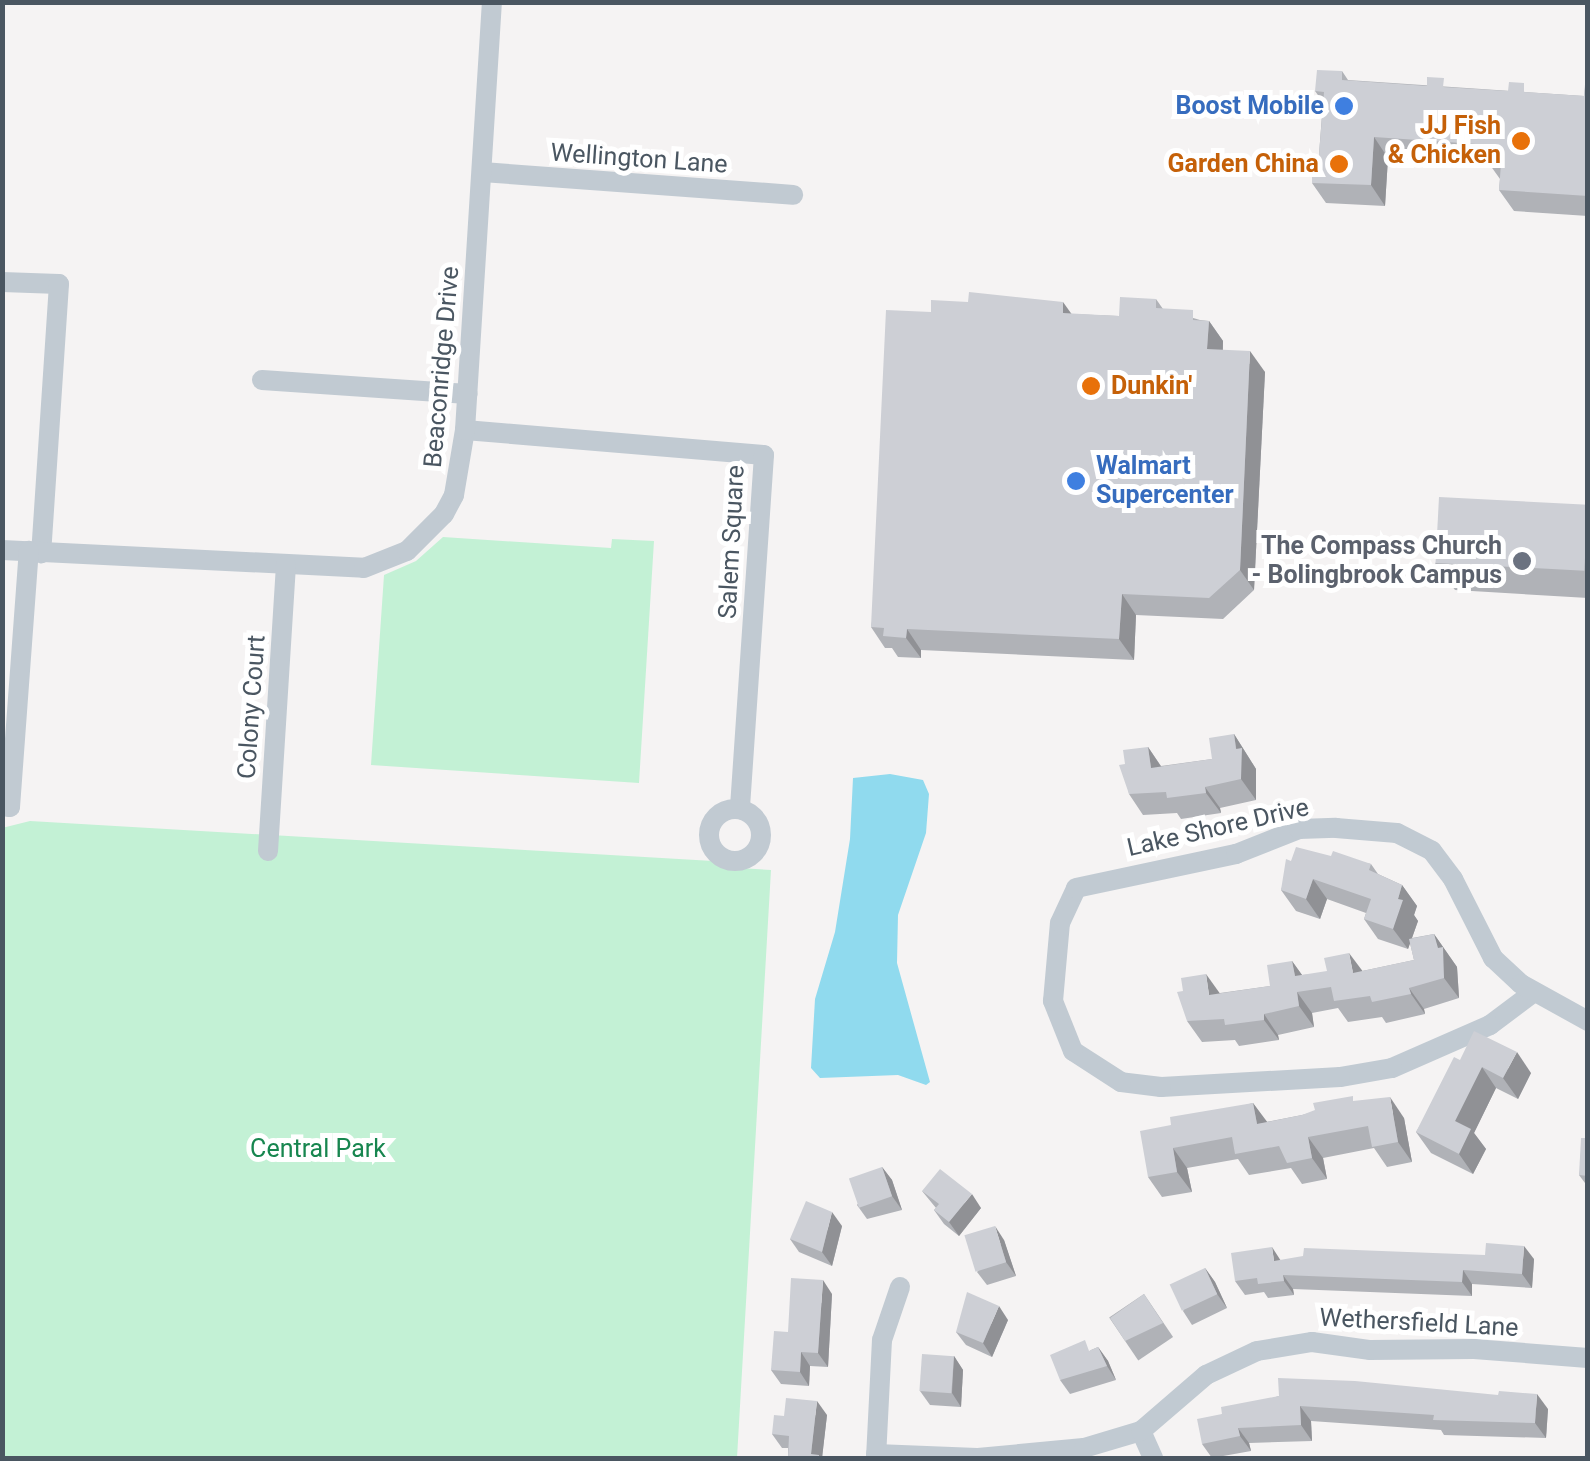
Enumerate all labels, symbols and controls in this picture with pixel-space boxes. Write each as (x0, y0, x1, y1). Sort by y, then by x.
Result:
place label: Boost Mobile (1176, 91, 1324, 121)
marker: Boost Mobile (1333, 95, 1355, 117)
place label: JJ Fish & Chicken (1388, 112, 1501, 171)
marker: JJ Fish & Chicken (1510, 130, 1532, 152)
street label: Wellington Lane (549, 138, 729, 180)
place label: Garden China (1167, 149, 1319, 179)
marker: Garden China (1328, 153, 1350, 175)
street label: Beaconridge Drive (418, 265, 466, 469)
place label: Dunkin' (1111, 371, 1192, 401)
marker: Dunkin' (1080, 375, 1102, 397)
place label: Walmart Supercenter (1096, 452, 1234, 511)
street label: Salem Square (713, 464, 751, 620)
marker: Walmart Supercenter (1065, 470, 1087, 492)
place label: The Compass Church - Bolingbrook Campus (1251, 532, 1502, 591)
marker: The Compass Church - Bolingbrook Campus (1511, 550, 1533, 572)
street label: Colony Court (232, 634, 272, 780)
street label: Lake Shore Drive (1124, 792, 1312, 864)
park label: Central Park (250, 1134, 386, 1164)
street label: Wethersfield Lane (1319, 1303, 1519, 1343)

